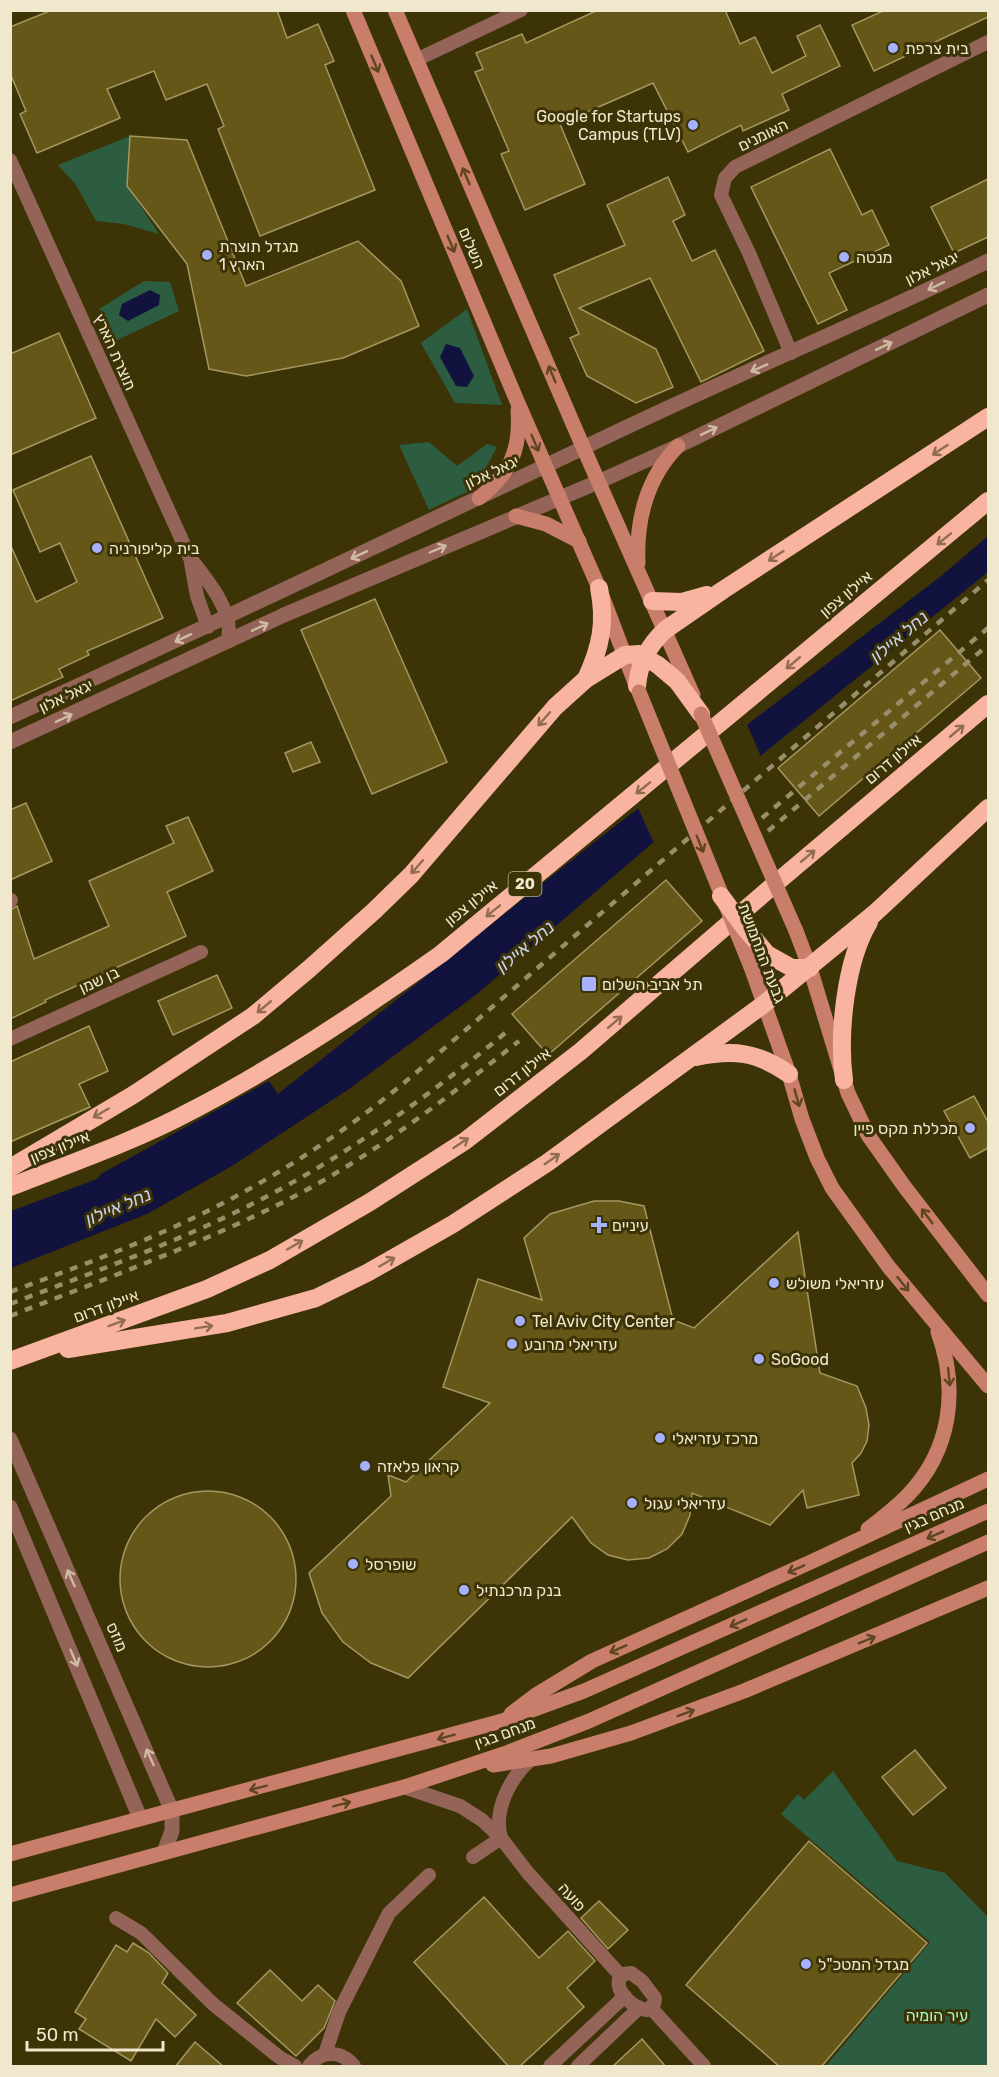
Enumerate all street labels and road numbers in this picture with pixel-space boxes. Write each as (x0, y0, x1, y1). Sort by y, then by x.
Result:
street label: האומנים (735, 115, 791, 155)
street label: השלום (455, 224, 489, 272)
street label: יגאל אלון (902, 247, 962, 289)
street label: תוצרת הארץ (90, 311, 140, 393)
street label: יגאל אלון (462, 451, 522, 493)
street label: איילון צפון (816, 567, 876, 621)
street label: יגאל אלון (36, 675, 96, 717)
street label: איילון דרום (861, 730, 925, 788)
road number: 20 (508, 872, 542, 896)
street label: איילון צפון (441, 876, 501, 930)
street label: גבעת התחמושת (734, 900, 790, 1006)
street label: בן שמן (76, 962, 122, 997)
street label: איילון דרום (489, 1044, 555, 1100)
street label: איילון צפון (27, 1126, 93, 1168)
street label: איילון דרום (71, 1285, 141, 1327)
street label: מנחם בגין (901, 1493, 967, 1537)
street label: מוזס (102, 1619, 132, 1655)
street label: מנחם בגין (472, 1713, 538, 1753)
street label: פועה (554, 1879, 590, 1915)

